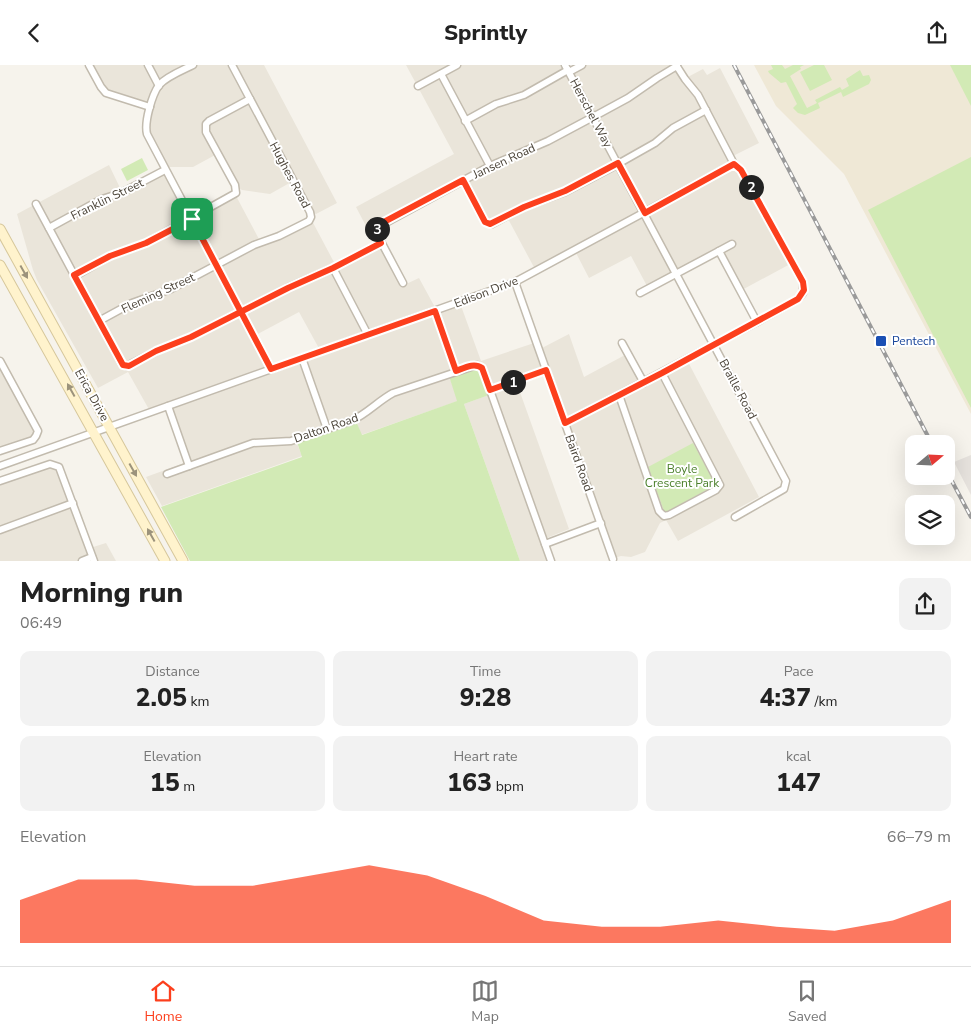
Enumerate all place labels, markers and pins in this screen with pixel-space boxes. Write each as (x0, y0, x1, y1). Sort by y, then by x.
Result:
pin: 2 (738, 175, 764, 199)
pin (171, 198, 213, 240)
pin: 3 (364, 217, 390, 241)
place label: Pentech (892, 333, 935, 349)
marker: Pentech (874, 334, 888, 348)
pin: 1 (500, 369, 526, 395)

